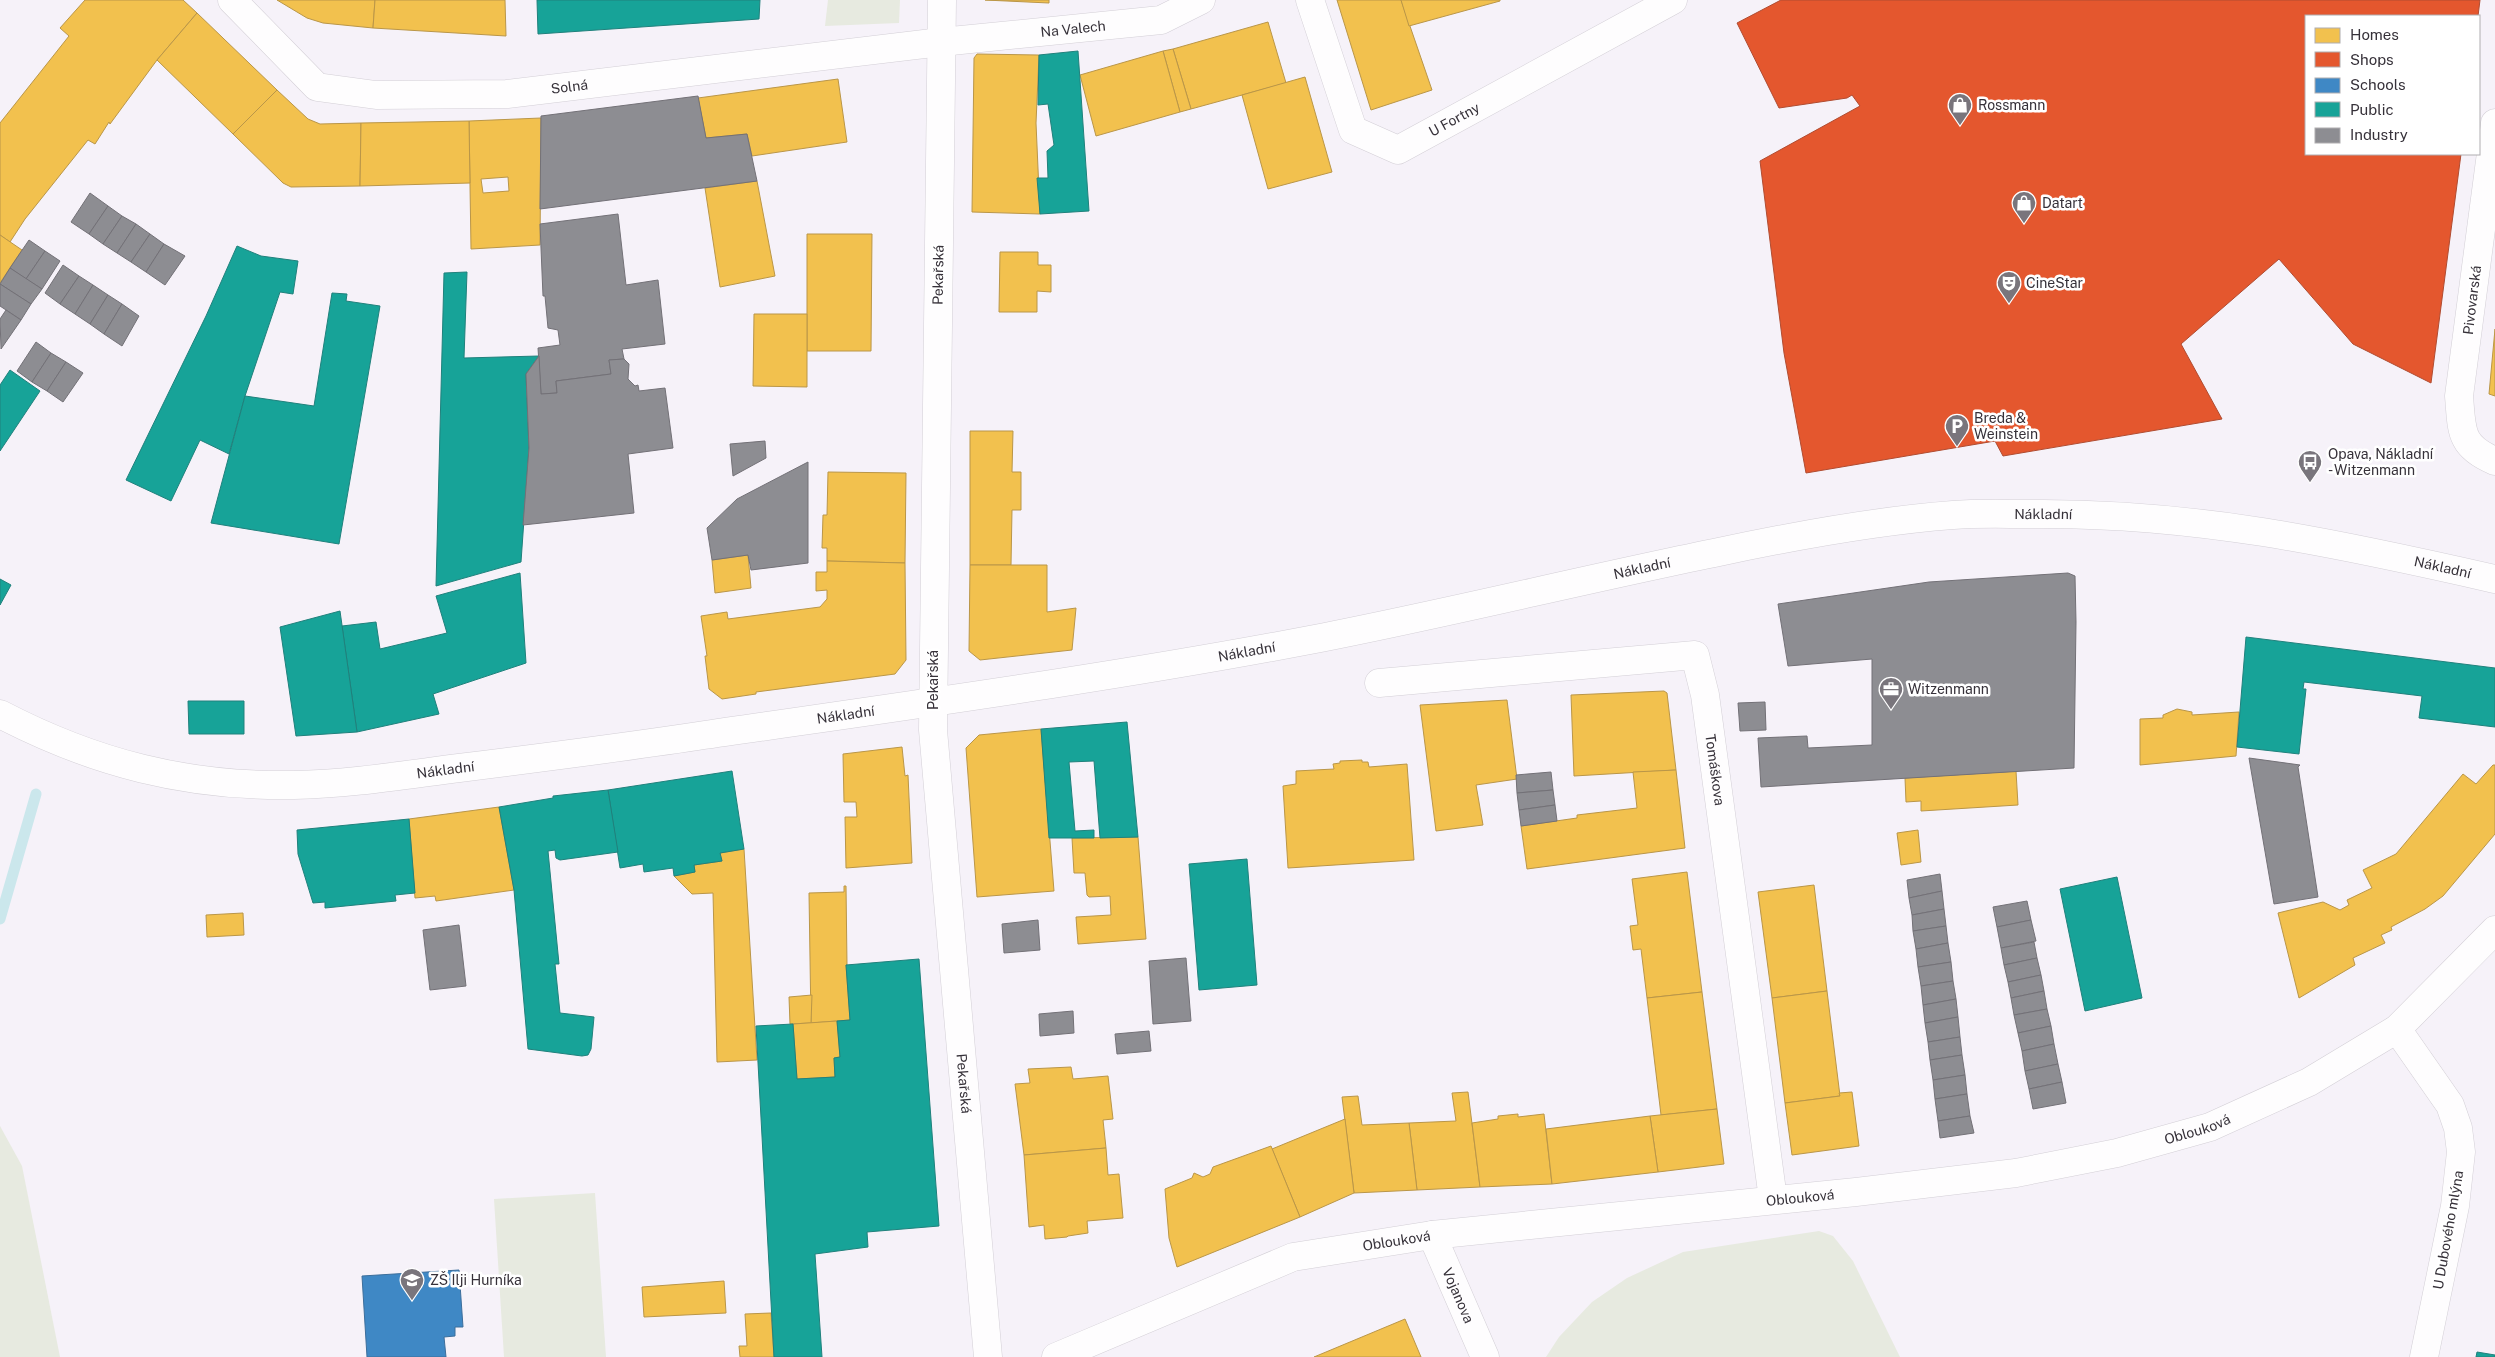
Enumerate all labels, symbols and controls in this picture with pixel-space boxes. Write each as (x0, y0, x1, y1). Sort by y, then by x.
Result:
legend (2305, 15, 2480, 155)
street label: Na Valech (1040, 18, 1106, 40)
text: Homes (2350, 26, 2399, 43)
text: Shops (2350, 51, 2394, 68)
street label: Solná (550, 76, 589, 97)
text: Schools (2350, 76, 2406, 93)
shop icon: Rossmann (1947, 92, 1973, 126)
place label: Rossmann (1978, 97, 2045, 113)
street label: U Fortny (1426, 99, 1483, 140)
text: Public (2350, 101, 2394, 118)
text: Industry (2350, 126, 2408, 143)
shop icon: Datart (2011, 190, 2037, 224)
place label: Datart (2042, 195, 2083, 211)
street label: Pekařská (929, 245, 947, 305)
street label: Pivovarská (2460, 264, 2484, 336)
theatre icon: CineStar (1996, 270, 2022, 304)
place label: CineStar (2026, 275, 2083, 291)
place label: Breda & Weinstein (1974, 410, 2038, 442)
parking icon: Breda & Weinstein (1944, 413, 1970, 447)
place label: Opava, Nákladní - Witzenmann (2328, 446, 2434, 478)
bus stop icon: Opava, Nákladní - Witzenmann (2297, 449, 2323, 483)
street label: Nákladní (2014, 506, 2073, 522)
street label: Nákladní (2413, 553, 2473, 581)
street label: Nákladní (1612, 554, 1673, 582)
street label: Nákladní (1217, 638, 1277, 665)
street label: Pekařská (925, 650, 941, 710)
office icon: Witzenmann (1878, 676, 1904, 710)
place label: Witzenmann (1908, 681, 1989, 697)
street label: Nákladní (816, 703, 876, 727)
street label: Tomáškova (1702, 733, 1728, 807)
street label: Nákladní (416, 758, 476, 782)
street label: Pekařská (953, 1053, 975, 1114)
street label: Oblouková (2163, 1111, 2233, 1147)
street label: U Dubového mlýna (2430, 1169, 2466, 1291)
street label: Oblouková (1765, 1186, 1835, 1209)
street label: Oblouková (1361, 1227, 1432, 1254)
street label: Vojanova (1439, 1265, 1477, 1326)
school or university icon: ZŠ Ilji Hurníka (399, 1267, 425, 1301)
place label: ZŠ Ilji Hurníka (430, 1271, 522, 1288)

